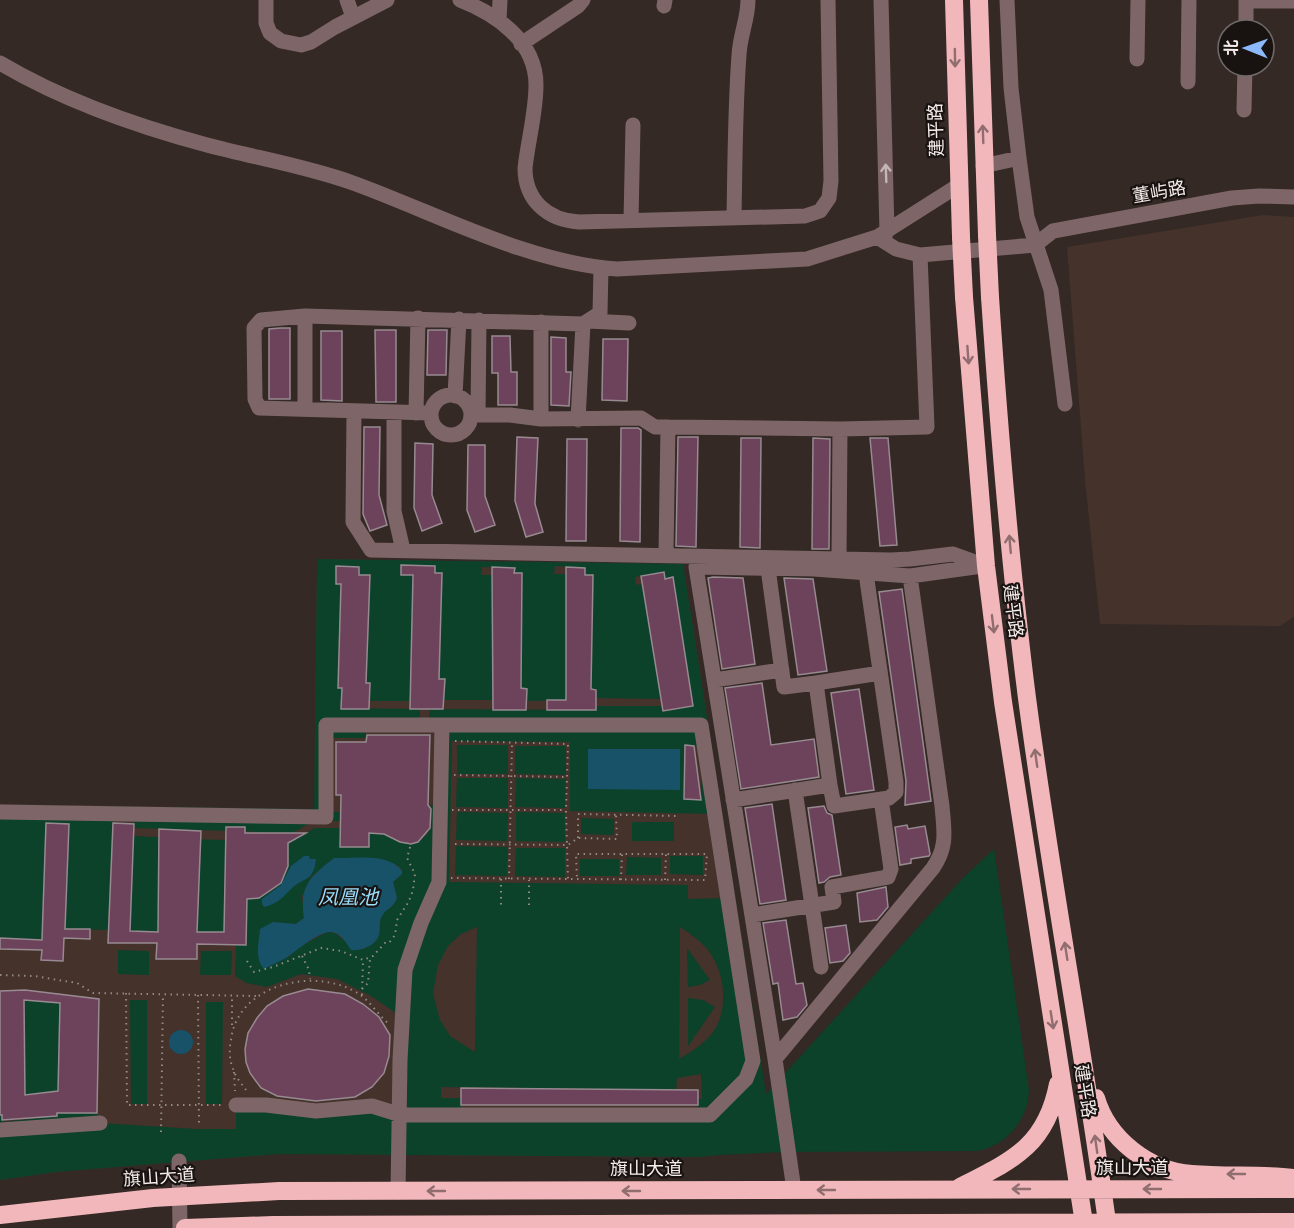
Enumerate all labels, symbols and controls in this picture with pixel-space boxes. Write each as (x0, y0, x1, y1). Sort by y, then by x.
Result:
north arrow (1216, 18, 1276, 78)
text: 北 (1221, 40, 1241, 56)
one-way arrow (949, 48, 961, 68)
street label: 建平路 (923, 103, 948, 157)
one-way arrow (977, 125, 988, 145)
one-way arrow (880, 164, 892, 184)
street label: 董屿路 (1130, 175, 1187, 208)
one-way arrow (963, 345, 974, 365)
one-way arrow (1004, 534, 1015, 554)
street label: 建平路 (999, 583, 1028, 639)
one-way arrow (988, 614, 999, 633)
one-way arrow (1031, 749, 1042, 769)
water label: 凤凰池 (318, 884, 380, 910)
one-way arrow (1061, 941, 1072, 961)
one-way arrow (1047, 1010, 1058, 1030)
street label: 建平路 (1070, 1062, 1101, 1119)
one-way arrow (1091, 1134, 1102, 1154)
street label: 旗山大道 (1096, 1156, 1168, 1179)
street label: 旗山大道 (610, 1157, 682, 1180)
street label: 旗山大道 (122, 1163, 196, 1190)
one-way arrow (1226, 1168, 1246, 1180)
one-way arrow (1011, 1183, 1031, 1195)
one-way arrow (1142, 1183, 1162, 1195)
one-way arrow (816, 1184, 836, 1196)
one-way arrow (426, 1185, 446, 1197)
one-way arrow (621, 1185, 641, 1197)

